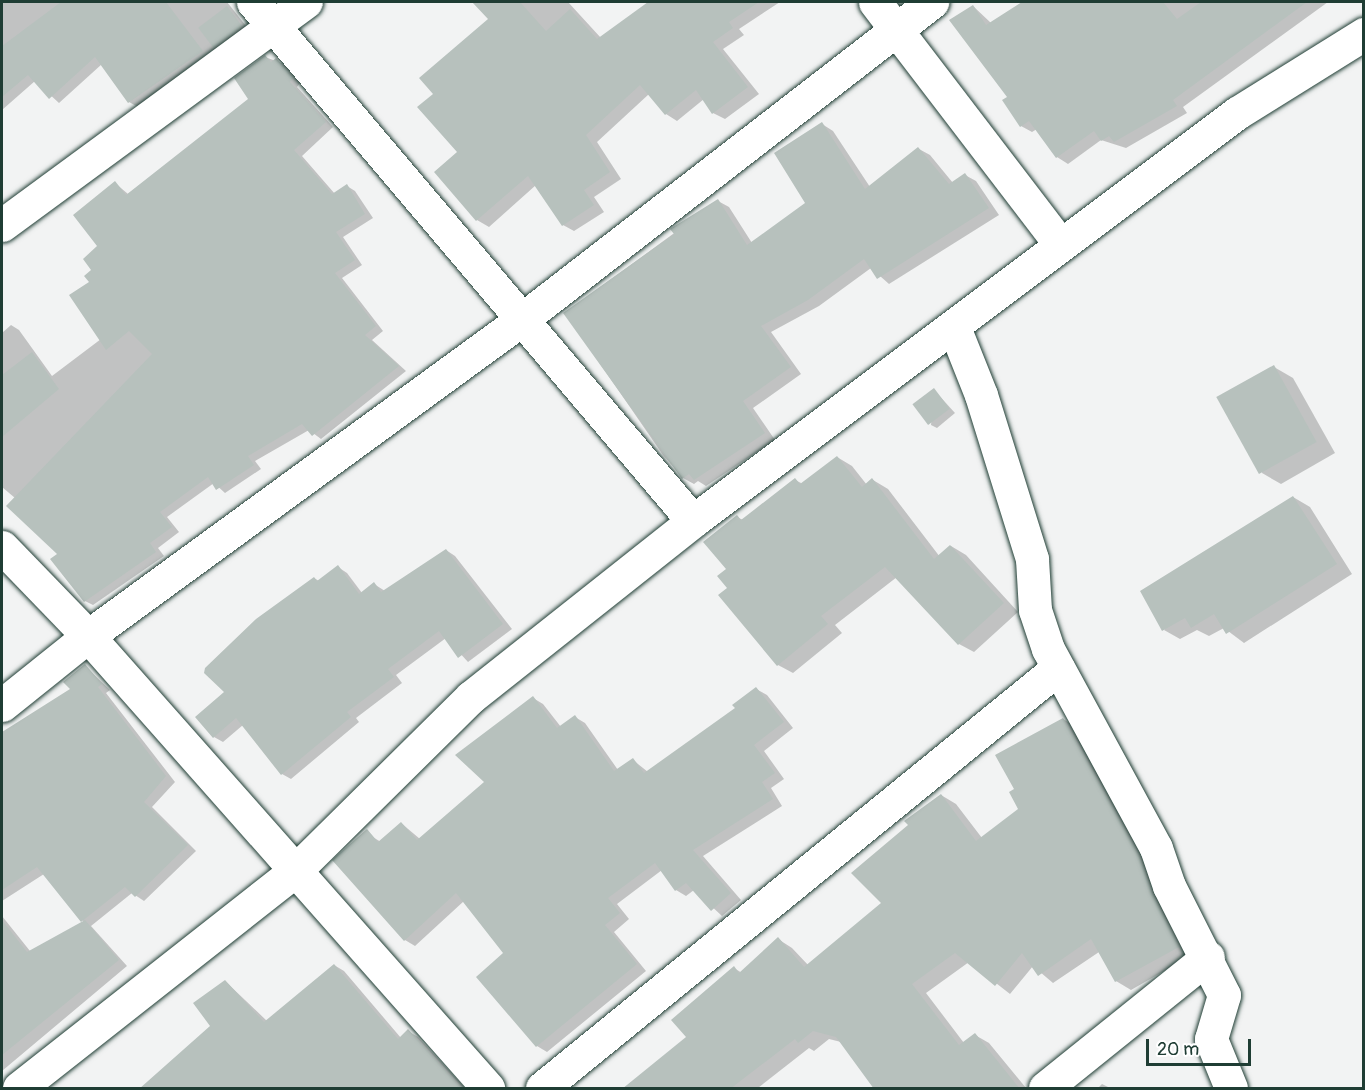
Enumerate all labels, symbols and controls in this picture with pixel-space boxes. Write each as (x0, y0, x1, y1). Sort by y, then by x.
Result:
scale bar (1149, 1027, 1254, 1065)
text: 20 m (1157, 1038, 1199, 1061)

